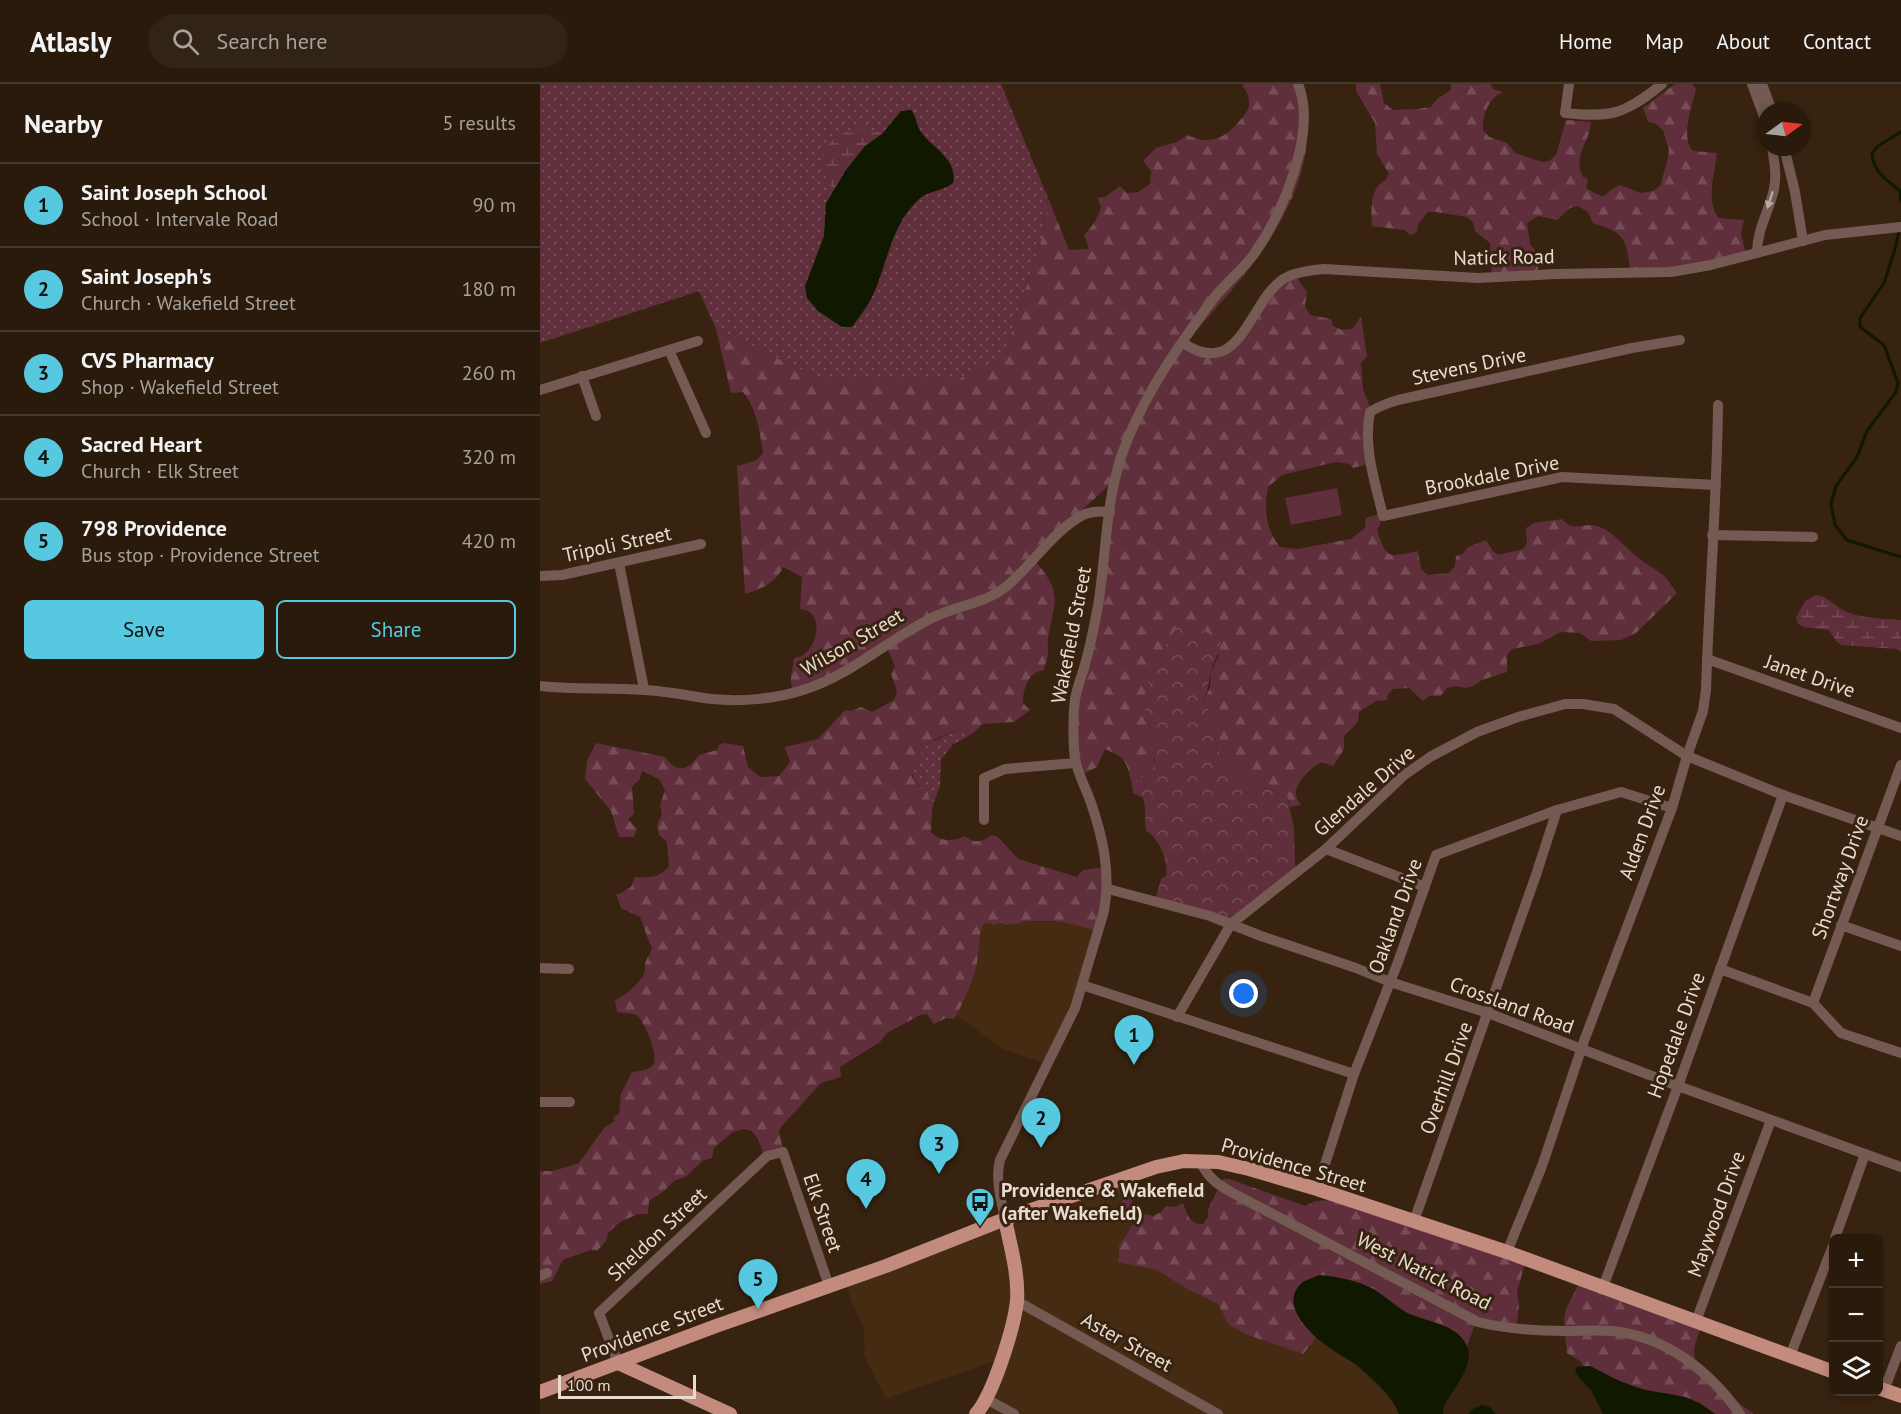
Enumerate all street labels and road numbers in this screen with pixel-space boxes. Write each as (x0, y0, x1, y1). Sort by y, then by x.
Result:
street label: Natick Road (1453, 243, 1555, 271)
street label: Stevens Drive (1410, 341, 1528, 391)
street label: Brookdale Drive (1423, 449, 1561, 501)
street label: Tripoli Street (560, 520, 674, 568)
street label: Wakefield Street (1045, 564, 1097, 706)
street label: Wilson Street (796, 602, 908, 682)
street label: Janet Drive (1760, 648, 1859, 704)
street label: Glendale Drive (1308, 740, 1420, 842)
street label: Alden Drive (1613, 781, 1671, 883)
street label: Shortway Drive (1806, 812, 1874, 942)
street label: Oakland Drive (1362, 855, 1428, 977)
street label: Hopedale Drive (1641, 969, 1711, 1101)
street label: Crossland Road (1446, 970, 1578, 1040)
street label: Overhill Drive (1414, 1018, 1478, 1138)
street label: Providence Street (1218, 1132, 1370, 1198)
street label: Maywood Drive (1681, 1148, 1751, 1280)
street label: Elk Street (797, 1170, 849, 1256)
street label: Sheldon Street (602, 1181, 712, 1287)
street label: West Natick Road (1352, 1226, 1496, 1316)
street label: Providence Street (577, 1290, 727, 1368)
street label: Aster Street (1077, 1306, 1177, 1378)

